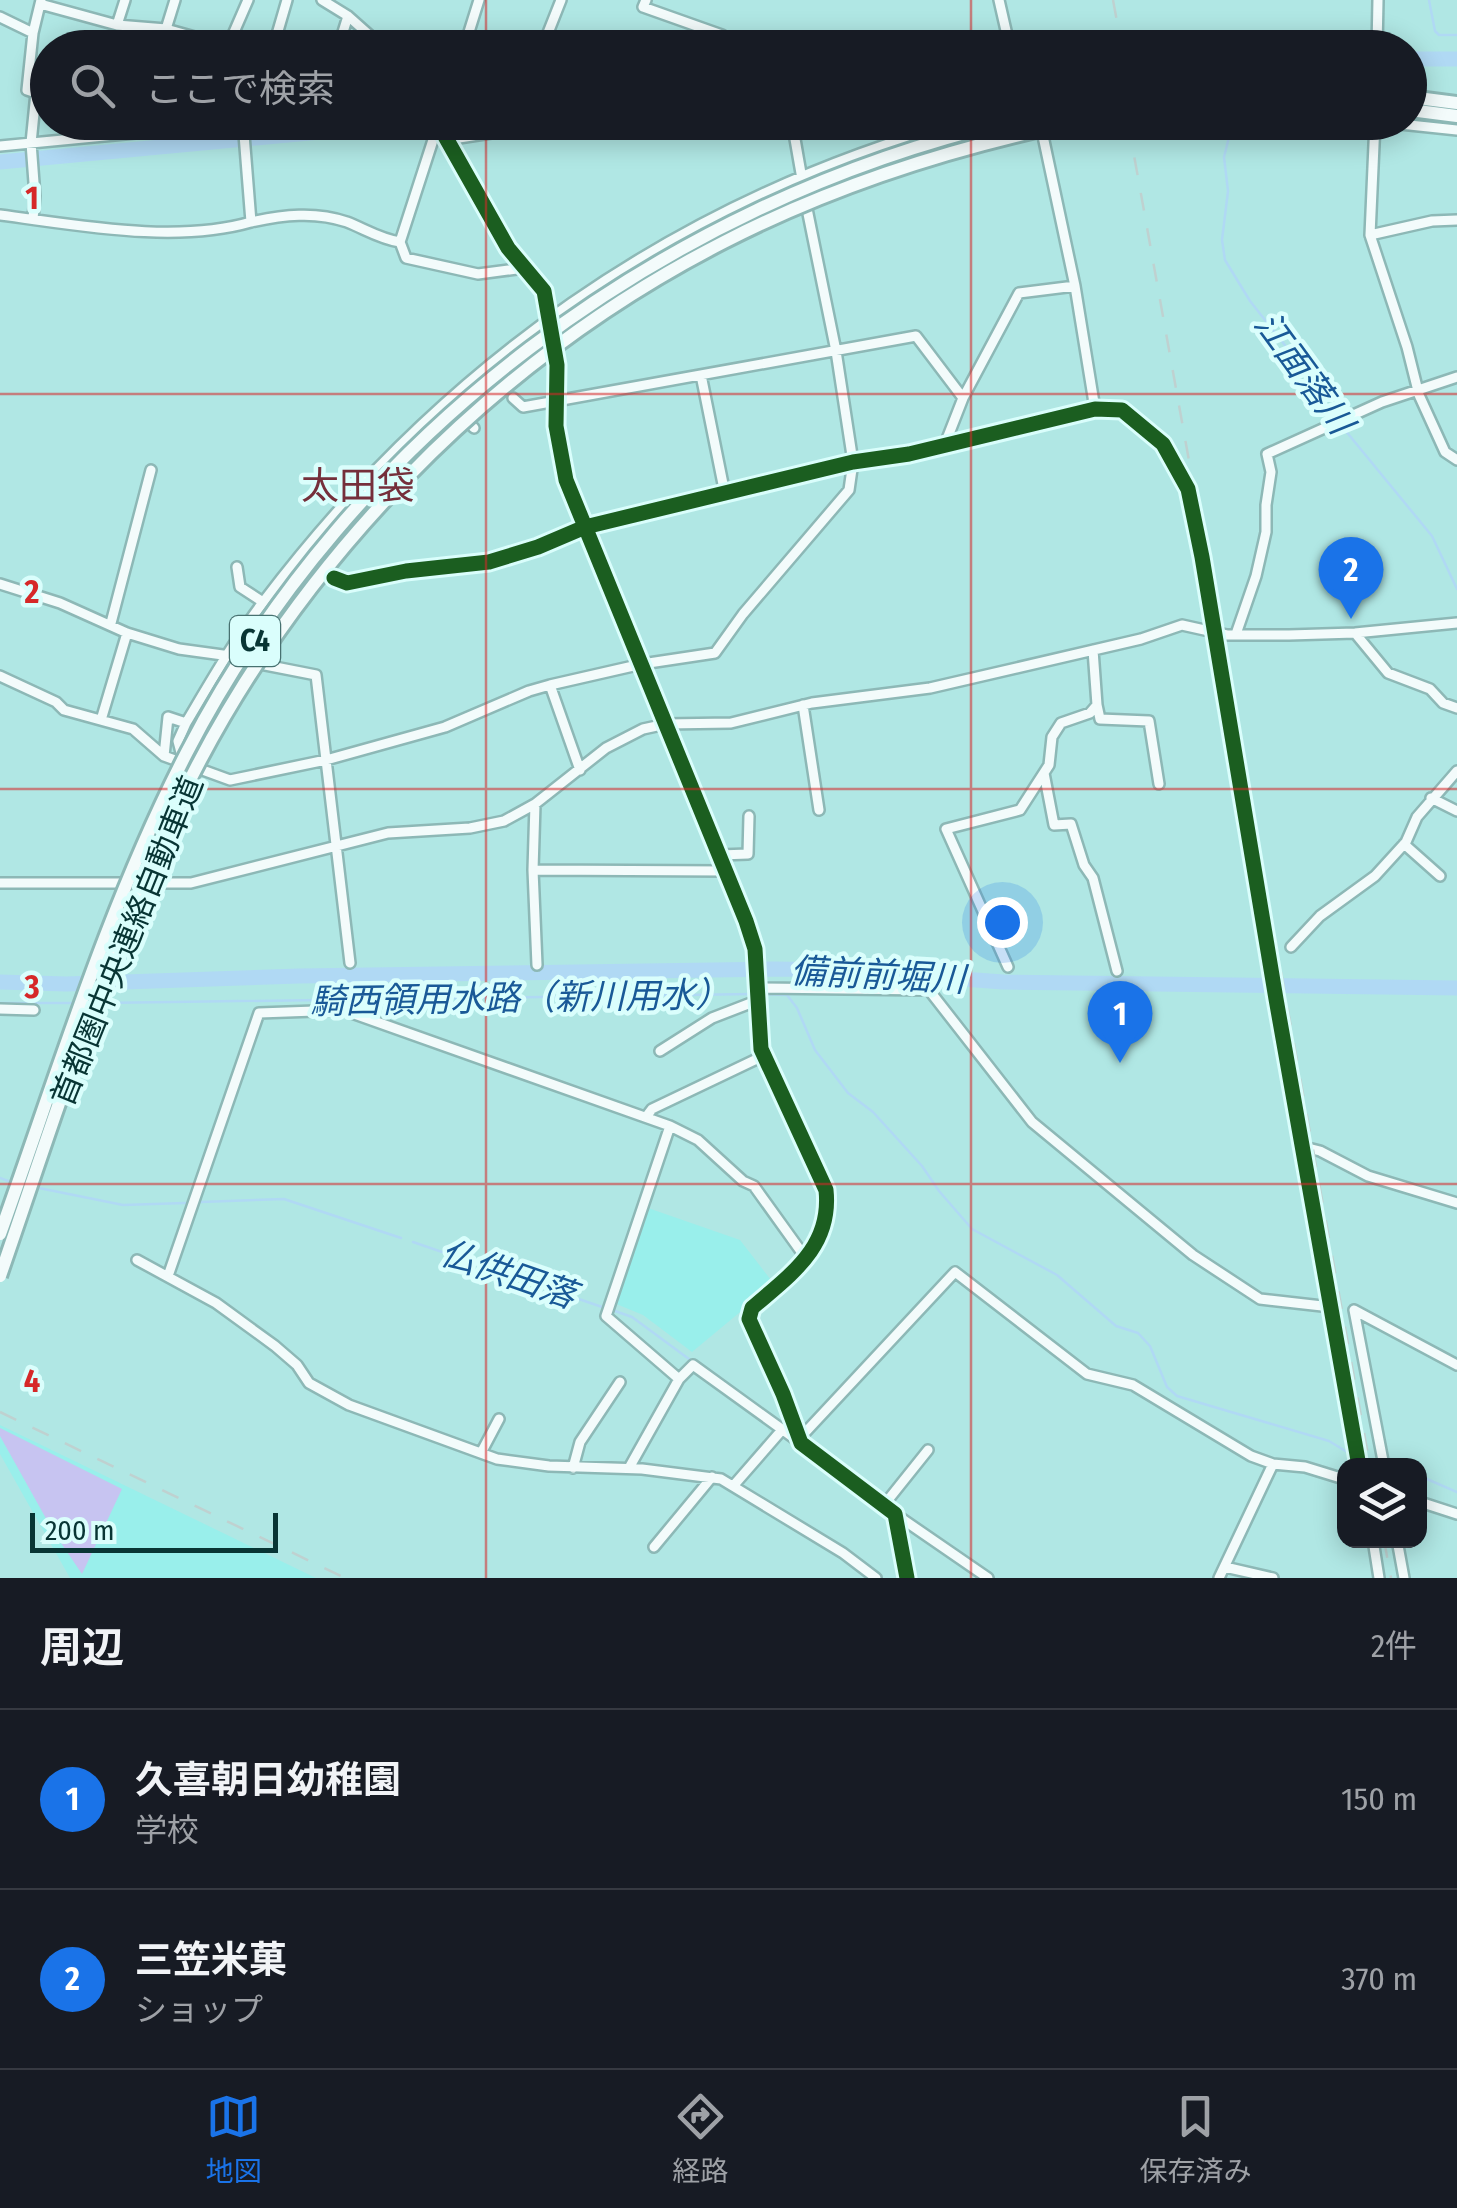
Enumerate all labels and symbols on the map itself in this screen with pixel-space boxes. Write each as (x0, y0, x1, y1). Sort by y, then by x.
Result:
text: 1 (25, 179, 39, 217)
water label: 江面落川 (1246, 304, 1364, 445)
district label: 太田袋 (301, 463, 415, 509)
pin: 2 (1318, 536, 1384, 619)
text: 2 (24, 573, 40, 611)
road number: C4 (230, 616, 280, 666)
street label: 首都圏中央連絡自動車道 (43, 771, 211, 1111)
your location (977, 897, 1028, 948)
water label: 備前前堀川 (790, 949, 970, 1001)
text: 3 (23, 968, 40, 1006)
water label: 騎西領用水路（新川用水） (310, 973, 730, 1023)
pin: 1 (1088, 980, 1152, 1063)
water label: 仏供田落 (435, 1231, 586, 1318)
text: 4 (24, 1362, 40, 1400)
scale bar (30, 1508, 278, 1552)

